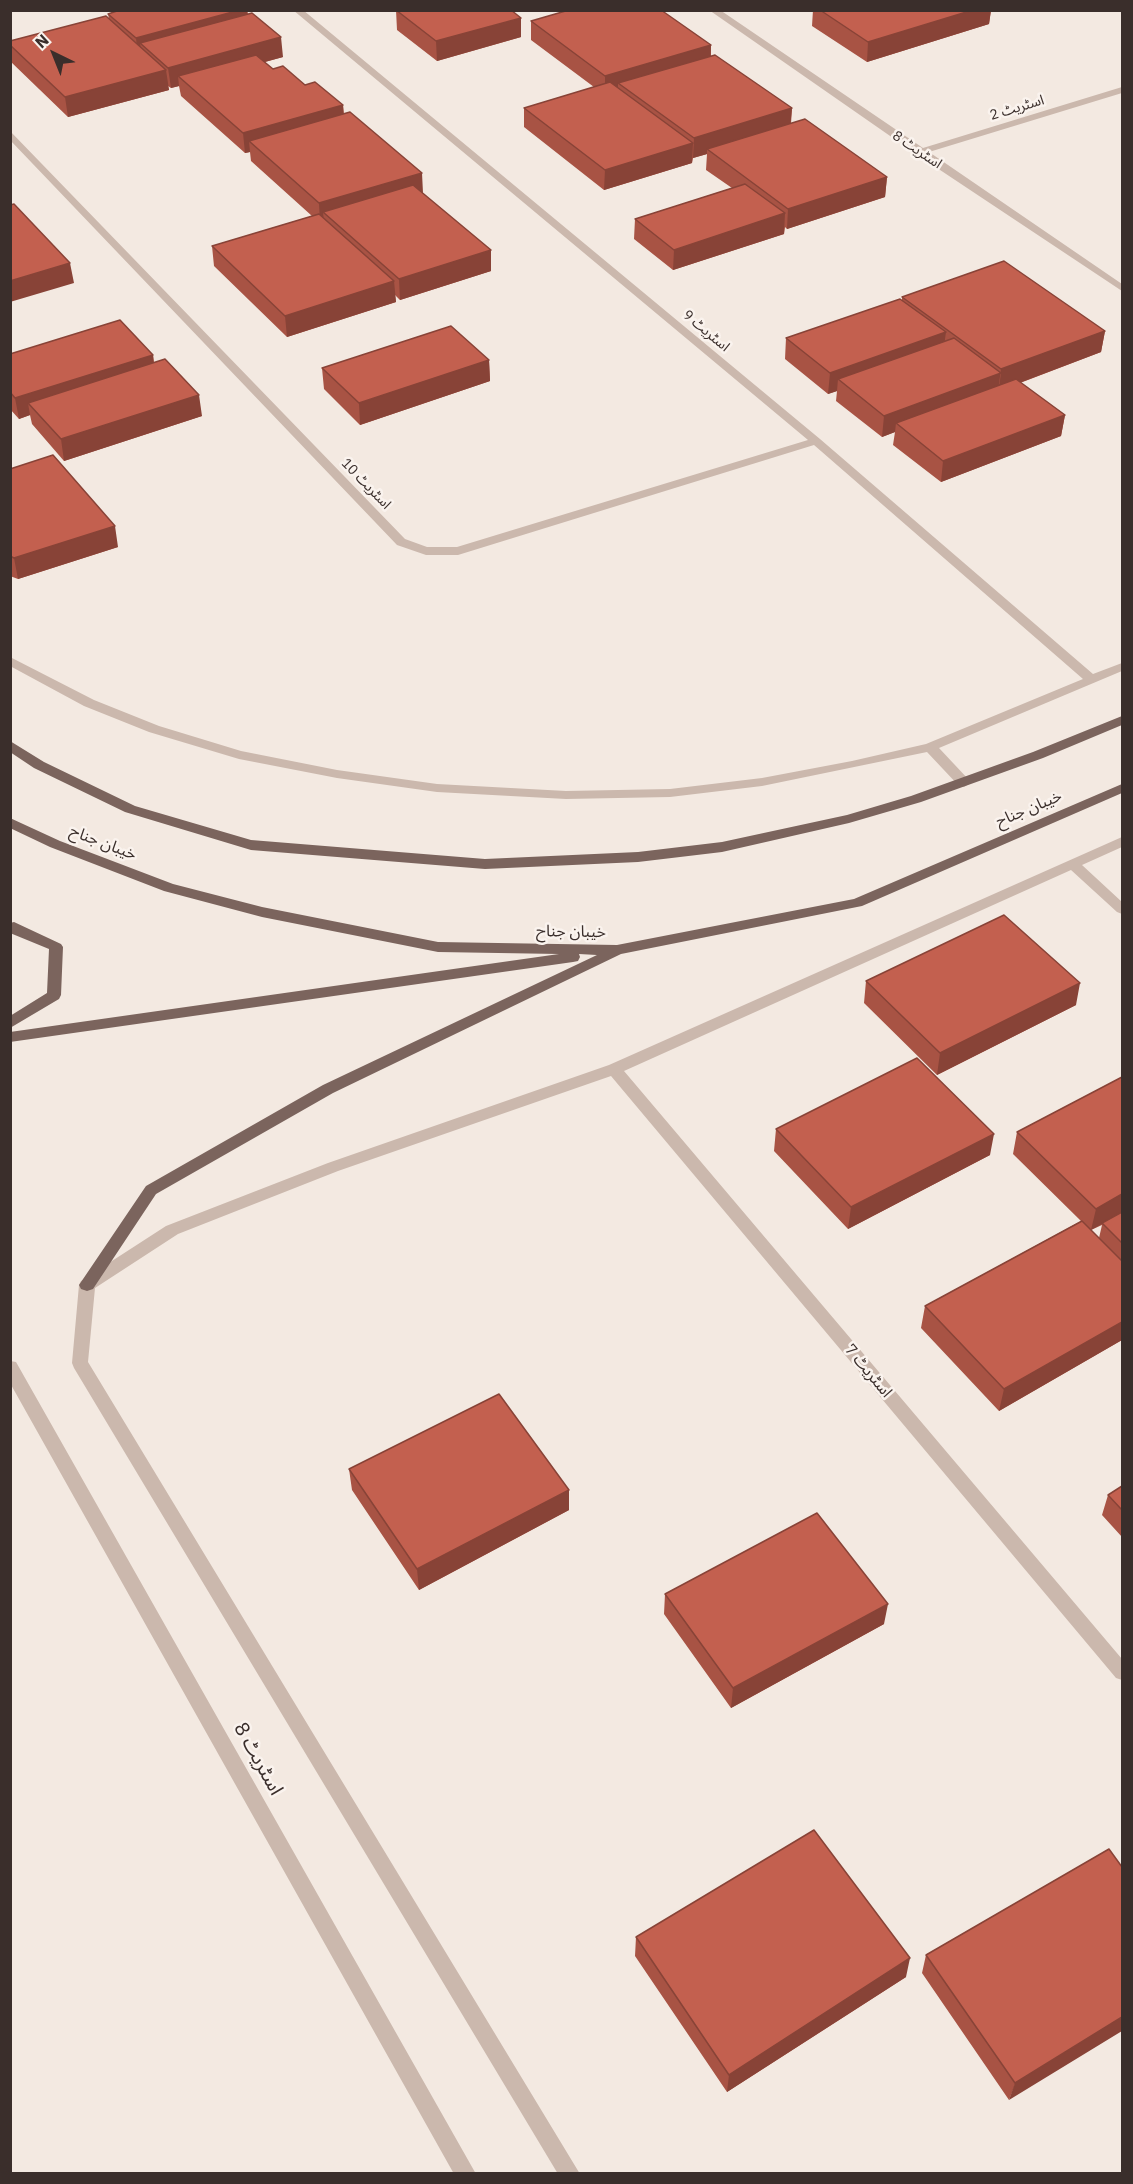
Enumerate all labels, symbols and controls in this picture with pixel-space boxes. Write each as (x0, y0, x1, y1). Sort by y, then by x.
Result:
north arrow (24, 24, 84, 84)
text: N (31, 30, 53, 52)
street label: اسٹریٹ 2 (988, 92, 1046, 124)
street label: اسٹریٹ 8 (889, 127, 945, 173)
street label: اسٹریٹ 9 (679, 307, 733, 355)
street label: اسٹریٹ 10 (338, 455, 394, 513)
street label: خیبان جناح (993, 786, 1065, 832)
street label: خیبان جناح (67, 821, 139, 865)
street label: خیبان جناح (536, 922, 606, 942)
street label: اسٹریٹ 7 (840, 1340, 896, 1402)
street label: اسٹریٹ 8 (228, 1718, 288, 1800)

